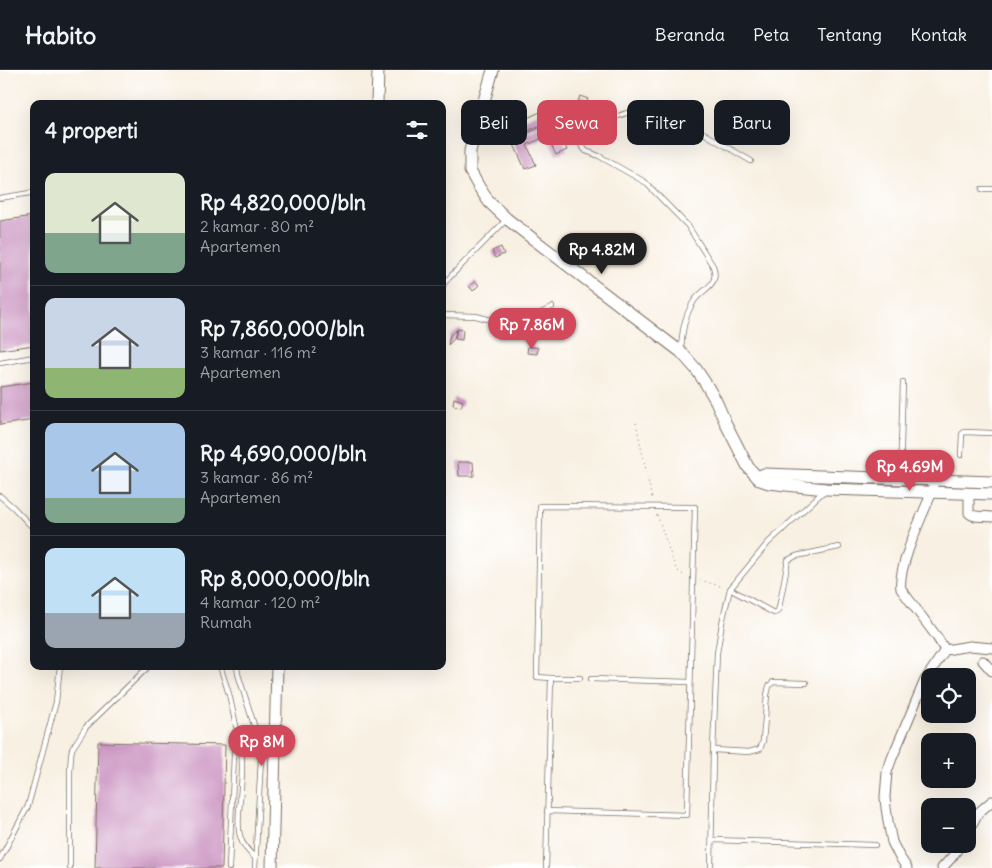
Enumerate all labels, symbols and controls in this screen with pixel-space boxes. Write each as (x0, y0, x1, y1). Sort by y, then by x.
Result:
text: Habito (25, 20, 96, 50)
text: Beranda (655, 23, 725, 46)
text: Peta (753, 23, 789, 46)
text: Tentang (817, 23, 882, 46)
text: Kontak (910, 23, 967, 46)
chip: Beli (461, 100, 527, 145)
chip: Sewa (537, 100, 617, 145)
chip: Filter (627, 100, 704, 145)
chip: Baru (714, 100, 790, 145)
icon: filters (403, 116, 431, 144)
text: 4 properti (45, 117, 138, 144)
text: Rp 4,820,000/bln (200, 189, 366, 216)
icon: home (85, 193, 145, 253)
text: 2 kamar · 80 m² (200, 216, 314, 236)
pin: Rp 4.82M (550, 232, 654, 275)
text: Apartemen (200, 236, 281, 256)
text: Rp 4.82M (569, 239, 635, 259)
pin: Rp 7.86M (480, 308, 584, 350)
text: Rp 7.86M (499, 314, 565, 334)
text: Rp 7,860,000/bln (200, 315, 365, 342)
icon: home (85, 318, 145, 378)
text: 3 kamar · 116 m² (200, 342, 317, 362)
text: Apartemen (200, 362, 281, 382)
text: Rp 4,690,000/bln (200, 440, 367, 467)
icon: home (85, 443, 145, 503)
pin: Rp 4.69M (858, 450, 962, 492)
text: Rp 4.69M (876, 456, 944, 476)
text: 3 kamar · 86 m² (200, 467, 313, 487)
text: Apartemen (200, 487, 281, 507)
text: Rp 8,000,000/bln (200, 565, 370, 592)
icon: home (85, 568, 145, 628)
text: 4 kamar · 120 m² (200, 592, 321, 612)
text: Rumah (200, 612, 252, 632)
map controls (921, 668, 976, 853)
button: locate (921, 668, 976, 723)
pin: Rp 8M (227, 724, 297, 767)
text: Rp 8M (239, 731, 285, 751)
button: + (921, 733, 976, 788)
button: − (921, 798, 976, 853)

